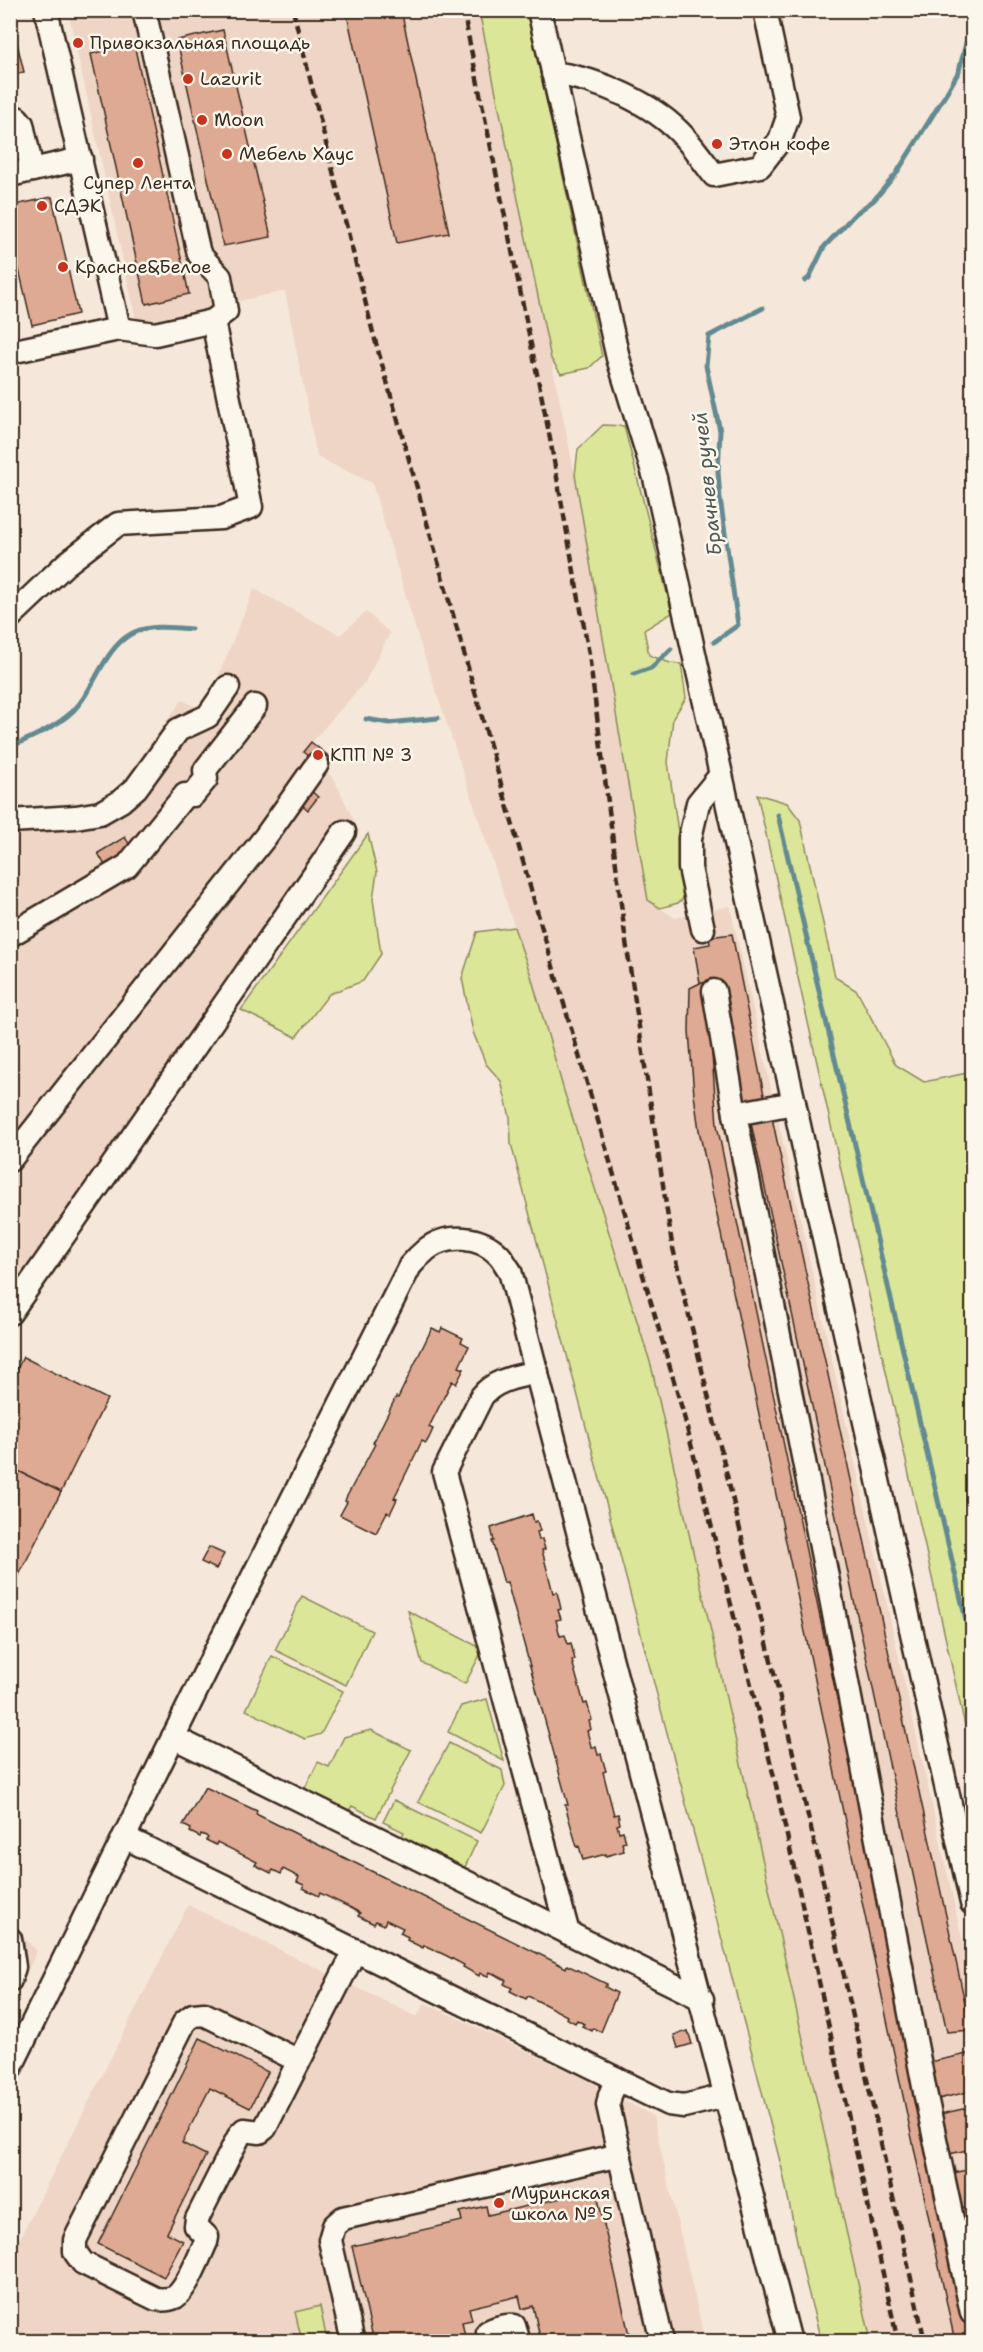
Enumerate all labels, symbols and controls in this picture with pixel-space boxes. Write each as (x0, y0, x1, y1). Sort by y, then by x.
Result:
place label: Привокзальная площадь (90, 31, 310, 55)
marker: Привокзальная площадь (71, 36, 85, 50)
place label: Lazurit (200, 67, 262, 91)
marker: Lazurit (181, 72, 195, 86)
place label: Moon (214, 108, 264, 132)
marker: Moon (195, 113, 209, 127)
place label: Этлон кофе (729, 132, 830, 156)
marker: Этлон кофе (710, 137, 724, 151)
place label: Мебель Хаус (239, 142, 354, 166)
marker: Мебель Хаус (220, 147, 234, 161)
marker: Супер Лента (131, 156, 145, 170)
place label: Супер Лента (83, 171, 193, 195)
place label: СДЭК (54, 194, 102, 218)
marker: СДЭК (35, 199, 49, 213)
place label: Красное&Белое (75, 255, 212, 279)
marker: Красное&Белое (56, 260, 70, 274)
water label: Брачнев ручей (687, 411, 727, 557)
place label: КПП № 3 (330, 743, 412, 767)
marker: КПП № 3 (311, 748, 325, 762)
place label: Муринская школа № 5 (511, 2181, 613, 2226)
marker: Муринская школа № 5 (492, 2196, 506, 2210)

